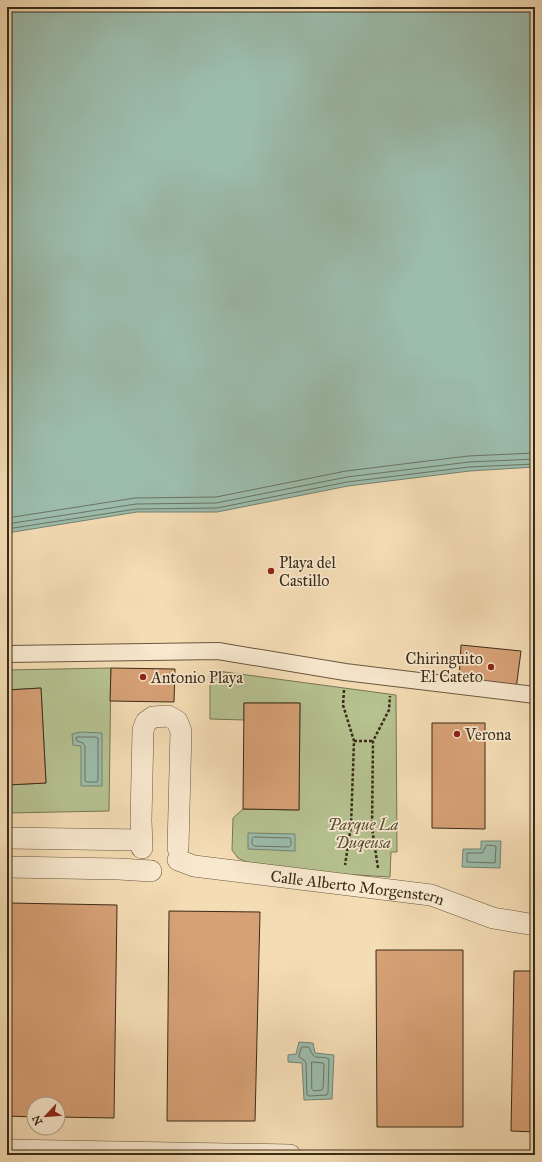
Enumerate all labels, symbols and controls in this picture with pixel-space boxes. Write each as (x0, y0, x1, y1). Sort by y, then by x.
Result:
place label: Playa del Castillo (279, 553, 336, 590)
marker: Playa del Castillo (266, 566, 276, 576)
place label: Chiringuito El Cateto (405, 649, 483, 686)
marker: Chiringuito El Cateto (486, 662, 496, 672)
place label: Antonio Playa (150, 668, 243, 687)
marker: Antonio Playa (138, 672, 148, 682)
place label: Verona (464, 725, 511, 744)
marker: Verona (452, 729, 462, 739)
park label: Parque La Duqeusa (328, 815, 399, 852)
street label: Calle Alberto Morgenstern (270, 866, 448, 909)
north arrow (26, 1096, 66, 1136)
text: N (29, 1113, 45, 1127)

